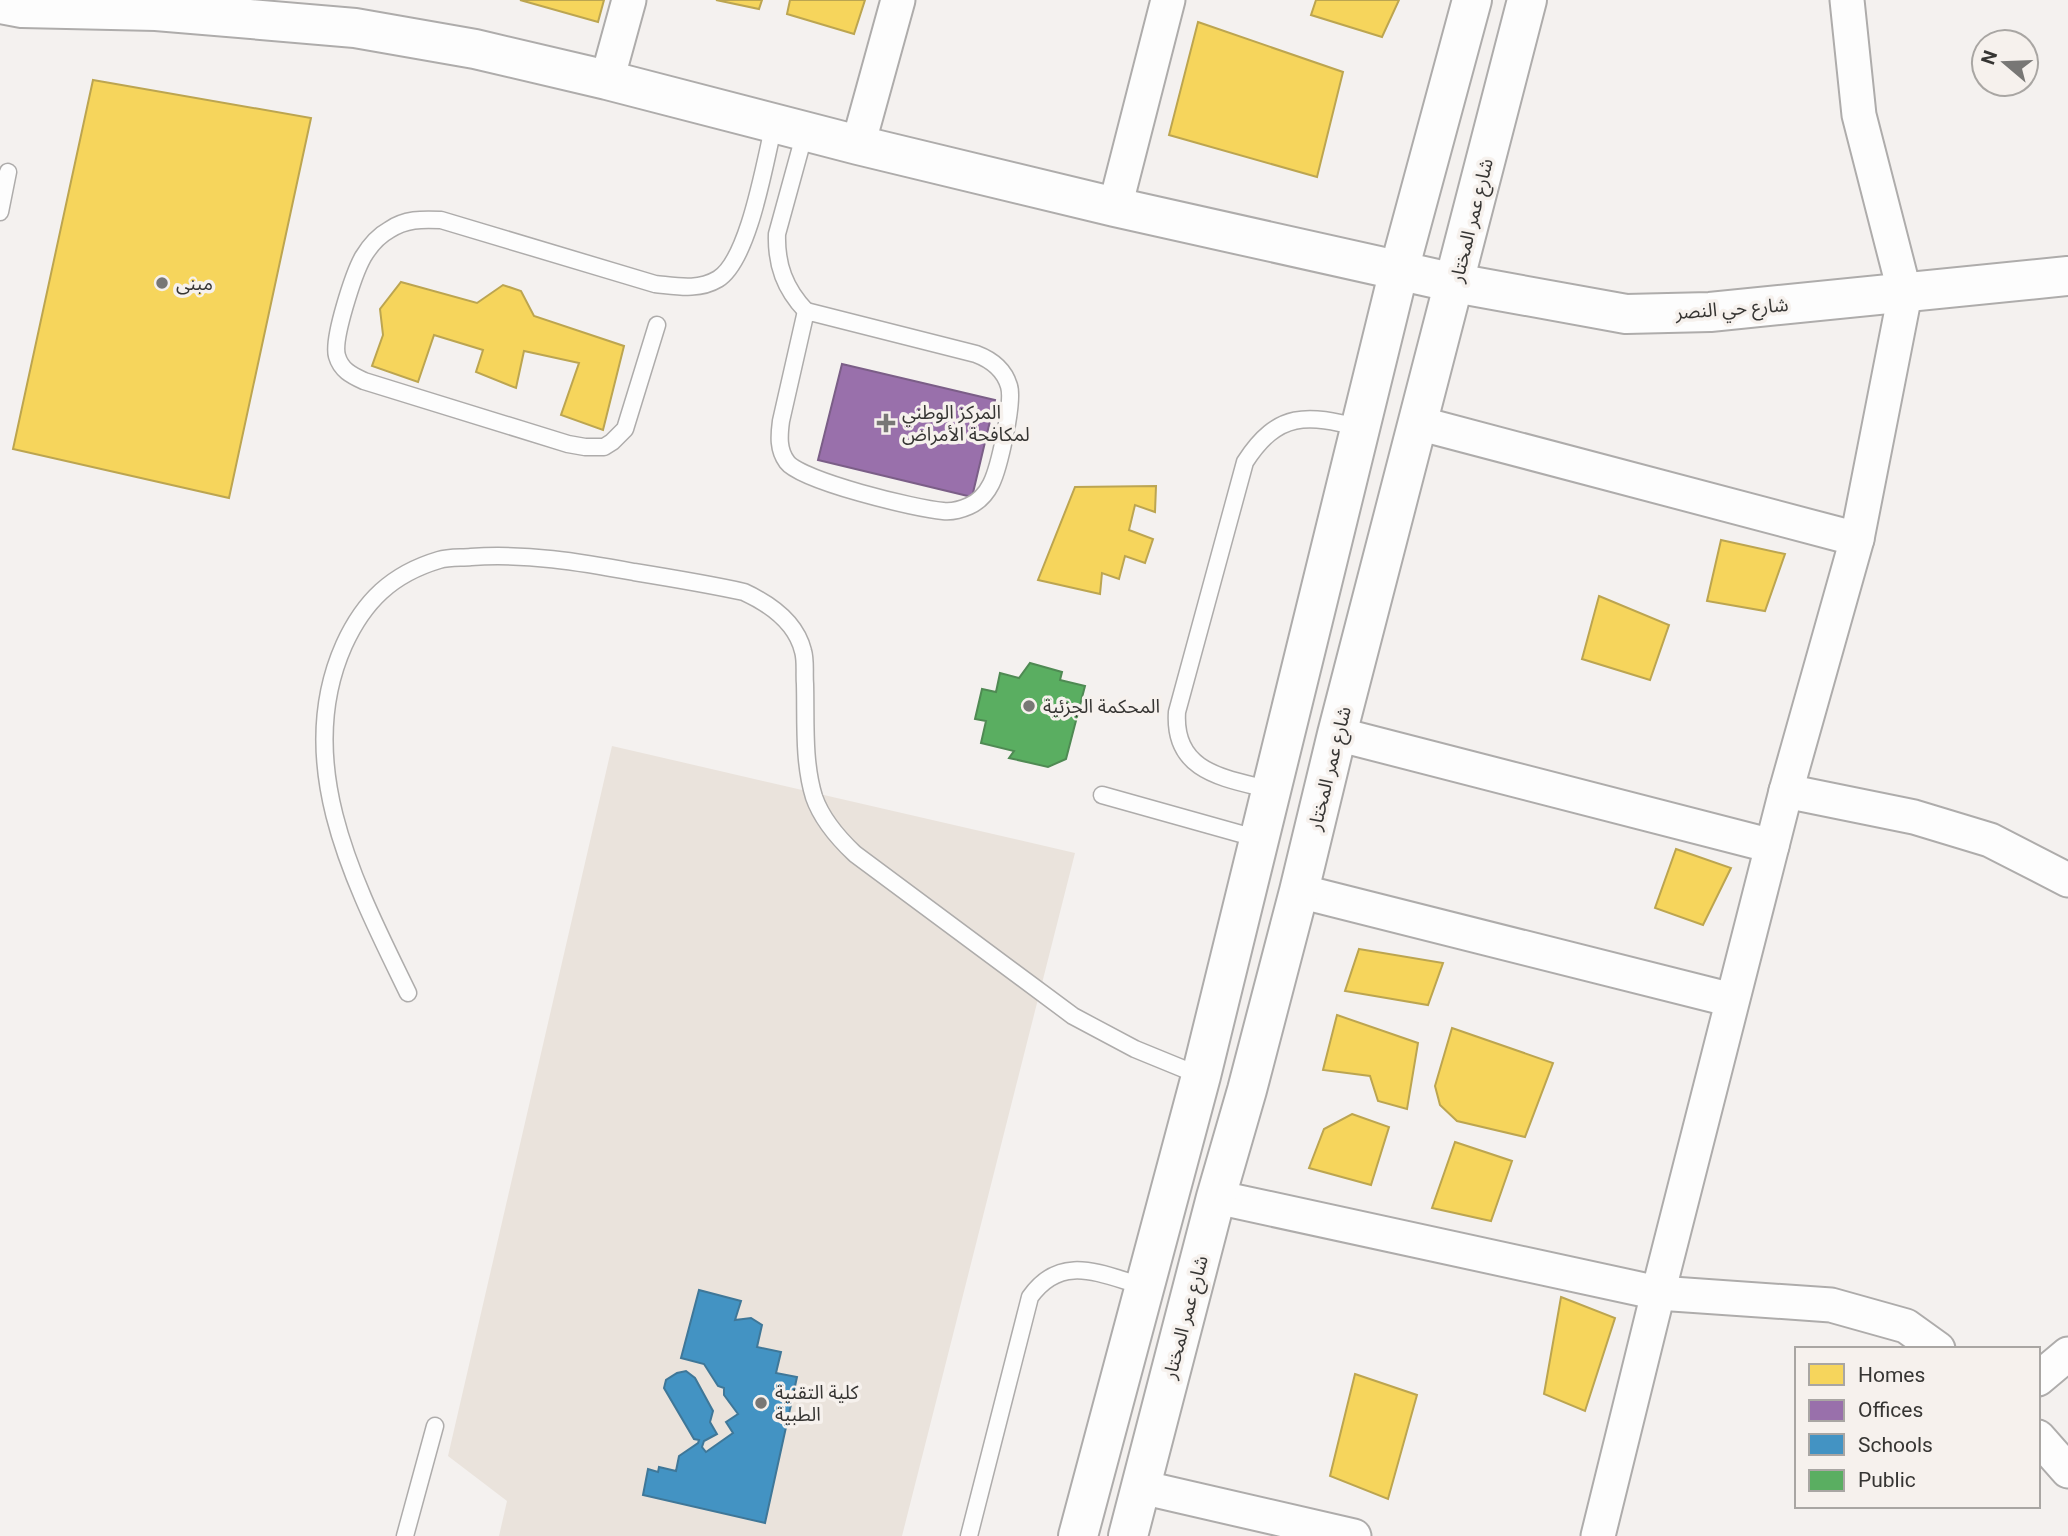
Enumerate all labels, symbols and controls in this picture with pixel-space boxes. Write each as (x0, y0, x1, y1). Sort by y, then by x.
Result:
north arrow (1970, 28, 2040, 98)
text: N (1976, 48, 2002, 68)
street label: شارع عمر المختار (1445, 156, 1500, 286)
place label: مبنى (176, 272, 213, 295)
marker: مبنى (154, 275, 170, 291)
street label: شارع حي النصر (1674, 293, 1790, 327)
place label: المركز الوطني لمكافحة الأمراض (902, 401, 1030, 446)
marker: المركز الوطني لمكافحة الأمراض (876, 413, 896, 433)
place label: المحكمة الجزئية (1043, 695, 1160, 718)
marker: المحكمة الجزئية (1021, 698, 1037, 714)
street label: شارع عمر المختار (1303, 704, 1358, 834)
street label: شارع عمر المختار (1158, 1253, 1215, 1383)
legend (1795, 1347, 2040, 1508)
text: Homes (1858, 1363, 1925, 1387)
place label: كلية التقنية الطبية (775, 1381, 860, 1426)
marker: كلية التقنية الطبية (753, 1395, 769, 1411)
text: Offices (1858, 1398, 1923, 1422)
text: Schools (1858, 1433, 1933, 1457)
text: Public (1858, 1468, 1916, 1492)

